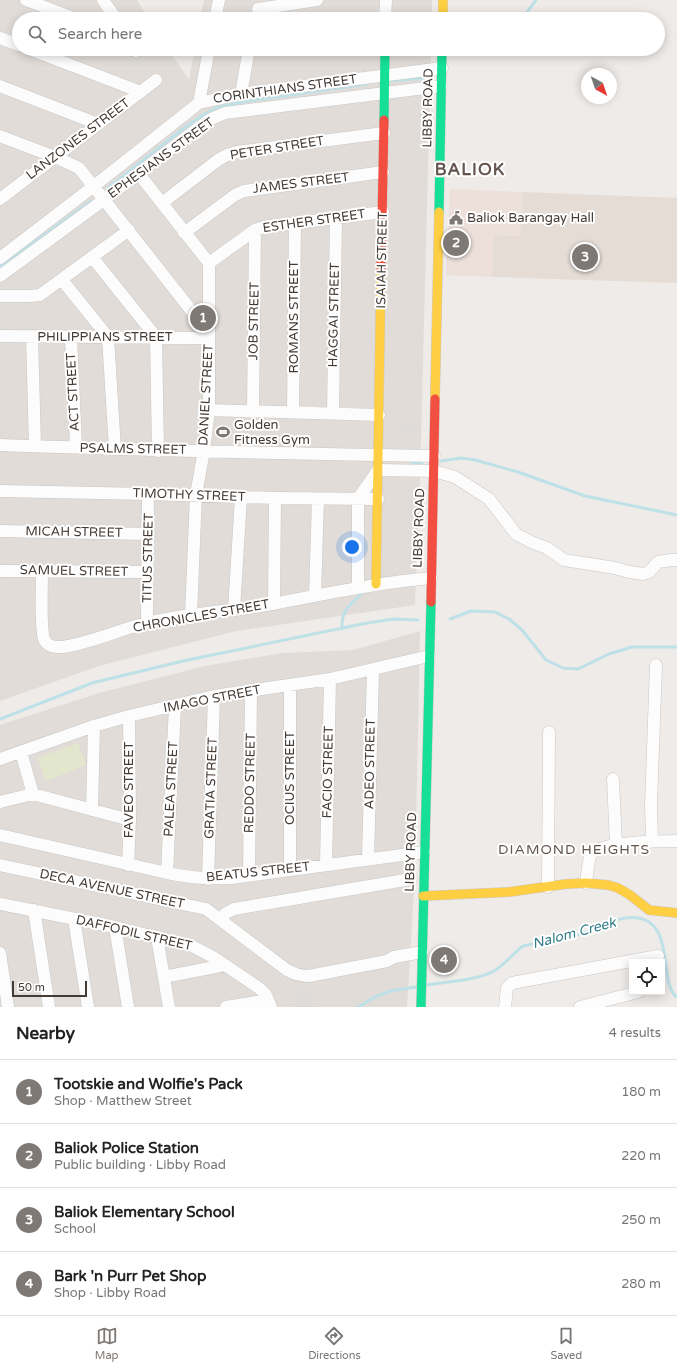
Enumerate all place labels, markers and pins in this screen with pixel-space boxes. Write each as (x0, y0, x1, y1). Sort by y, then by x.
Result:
public building icon: Baliok Barangay Hall (448, 210, 464, 226)
place label: Baliok Barangay Hall (467, 210, 594, 226)
pin: 2 (443, 228, 469, 258)
pin: 3 (572, 242, 598, 272)
pin: 1 (190, 303, 216, 333)
place label: Golden Fitness Gym (234, 417, 310, 448)
sports icon: Golden Fitness Gym (215, 424, 231, 440)
pin: 4 (431, 945, 457, 975)

